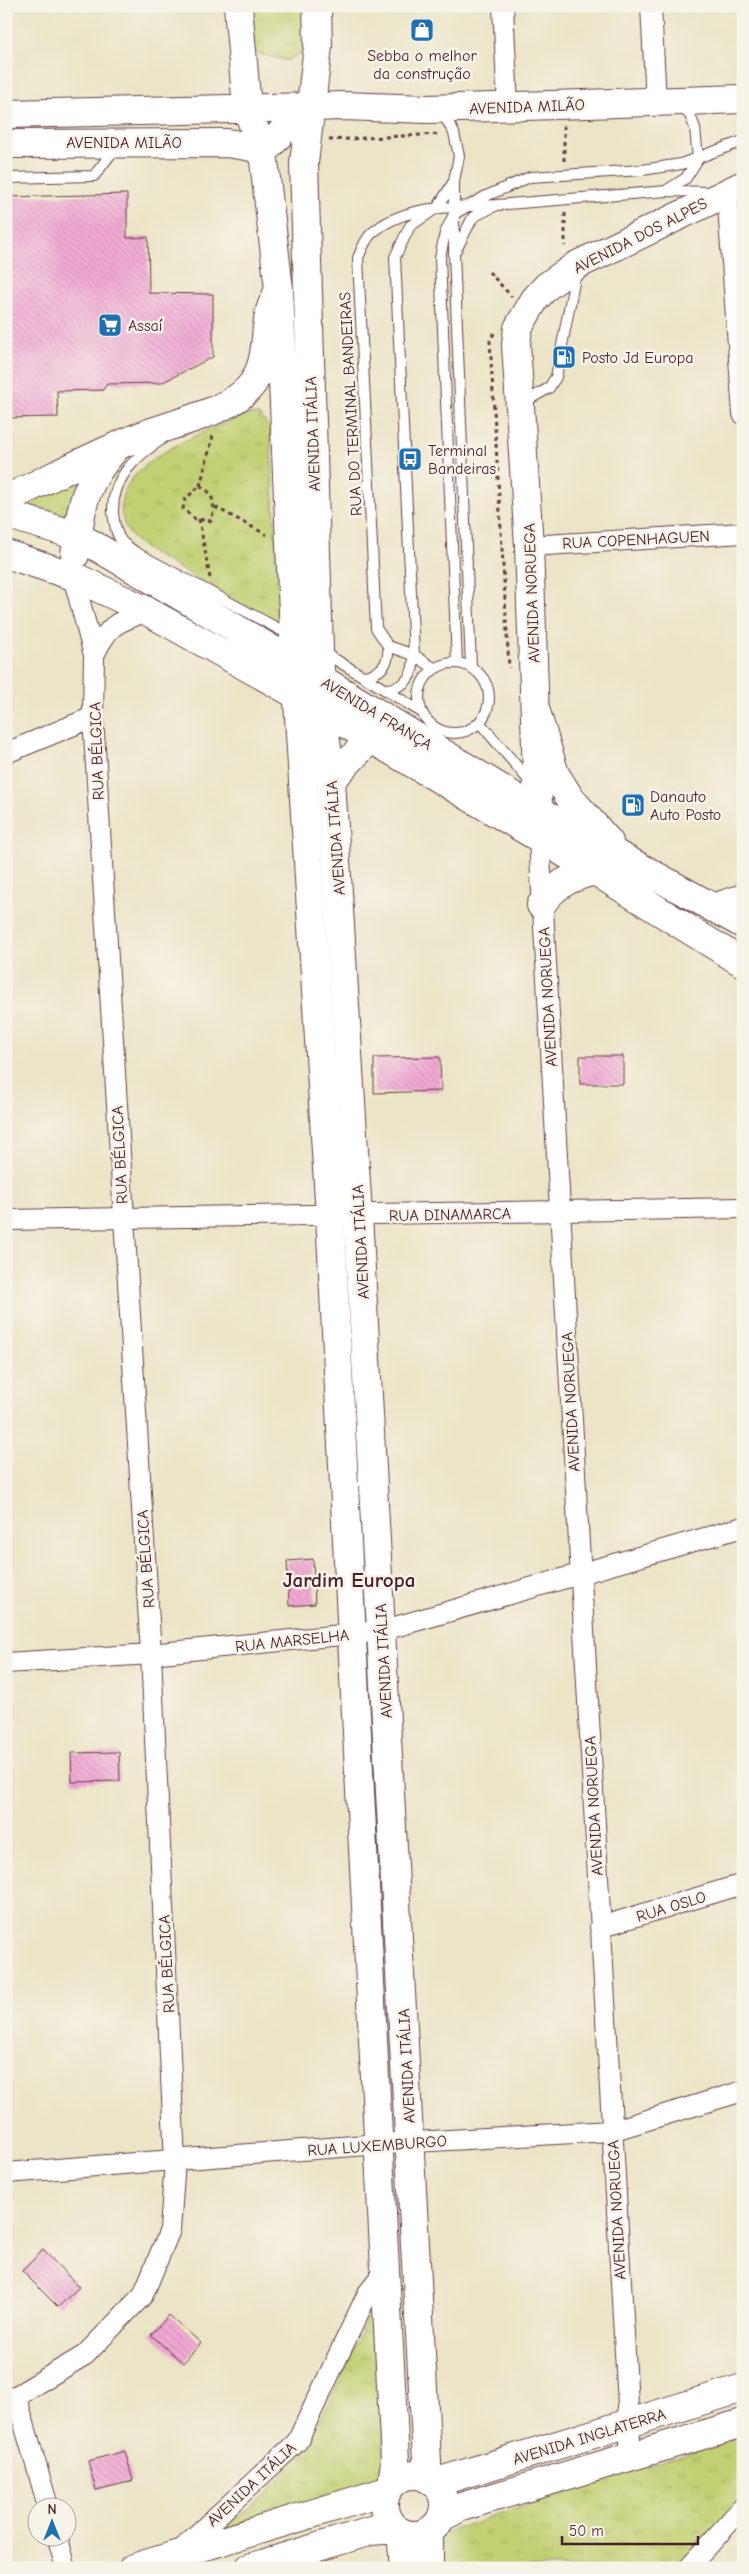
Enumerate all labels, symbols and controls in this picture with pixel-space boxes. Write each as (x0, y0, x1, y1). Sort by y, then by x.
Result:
shop icon: Sebba o melhor da construção (409, 17, 435, 43)
place label: Sebba o melhor da construção (367, 47, 477, 83)
street label: AVENIDA MILÃO (469, 96, 585, 118)
street label: AVENIDA MILÃO (66, 134, 182, 152)
street label: AVENIDA DOS ALPES (571, 194, 710, 277)
street label: RUA DO TERMINAL BANDEIRAS (336, 291, 366, 516)
supermarket icon: Assaí (97, 312, 123, 338)
place label: Assaí (128, 317, 163, 335)
fuel station icon: Posto Jd Europa (551, 344, 577, 370)
place label: Posto Jd Europa (582, 349, 693, 367)
street label: AVENIDA ITÁLIA (301, 376, 324, 492)
place label: Terminal Bandeiras (428, 442, 496, 478)
bus stop icon: Terminal Bandeiras (397, 446, 423, 472)
street label: AVENIDA NORUEGA (521, 523, 543, 663)
street label: RUA COPENHAGUEN (562, 527, 710, 553)
street label: AVENIDA FRANÇA (318, 674, 435, 754)
street label: RUA BÉLGICA (85, 701, 108, 801)
street label: AVENIDA ITÁLIA (322, 780, 349, 896)
place label: Danauto Auto Posto (650, 788, 721, 824)
fuel station icon: Danauto Auto Posto (620, 792, 646, 818)
street label: AVENIDA NORUEGA (535, 927, 561, 1067)
street label: RUA BÉLGICA (107, 1105, 132, 1205)
street label: AVENIDA ITÁLIA (348, 1184, 373, 1300)
street label: RUA DINAMARCA (389, 1205, 511, 1225)
street label: AVENIDA NORUEGA (558, 1332, 584, 1472)
street label: RUA BÉLGICA (133, 1509, 158, 1609)
district label: Jardim Europa (283, 1568, 415, 1592)
street label: AVENIDA ITÁLIA (371, 1603, 396, 1719)
street label: RUA MARSELHA (234, 1626, 350, 1656)
street label: AVENIDA NORUEGA (581, 1736, 607, 1876)
street label: RUA OSLO (634, 1888, 708, 1926)
street label: RUA BÉLGICA (154, 1914, 179, 2014)
street label: AVENIDA ITÁLIA (394, 2008, 419, 2124)
street label: RUA LUXEMBURGO (307, 2132, 447, 2160)
street label: AVENIDA NORUEGA (604, 2140, 630, 2280)
street label: AVENIDA INGLATERRA (511, 2405, 668, 2469)
street label: AVENIDA ITÁLIA (203, 2438, 300, 2531)
north arrow (28, 2496, 78, 2546)
text: N (47, 2501, 57, 2518)
scale bar (562, 2514, 698, 2546)
text: 50 m (569, 2522, 604, 2540)

